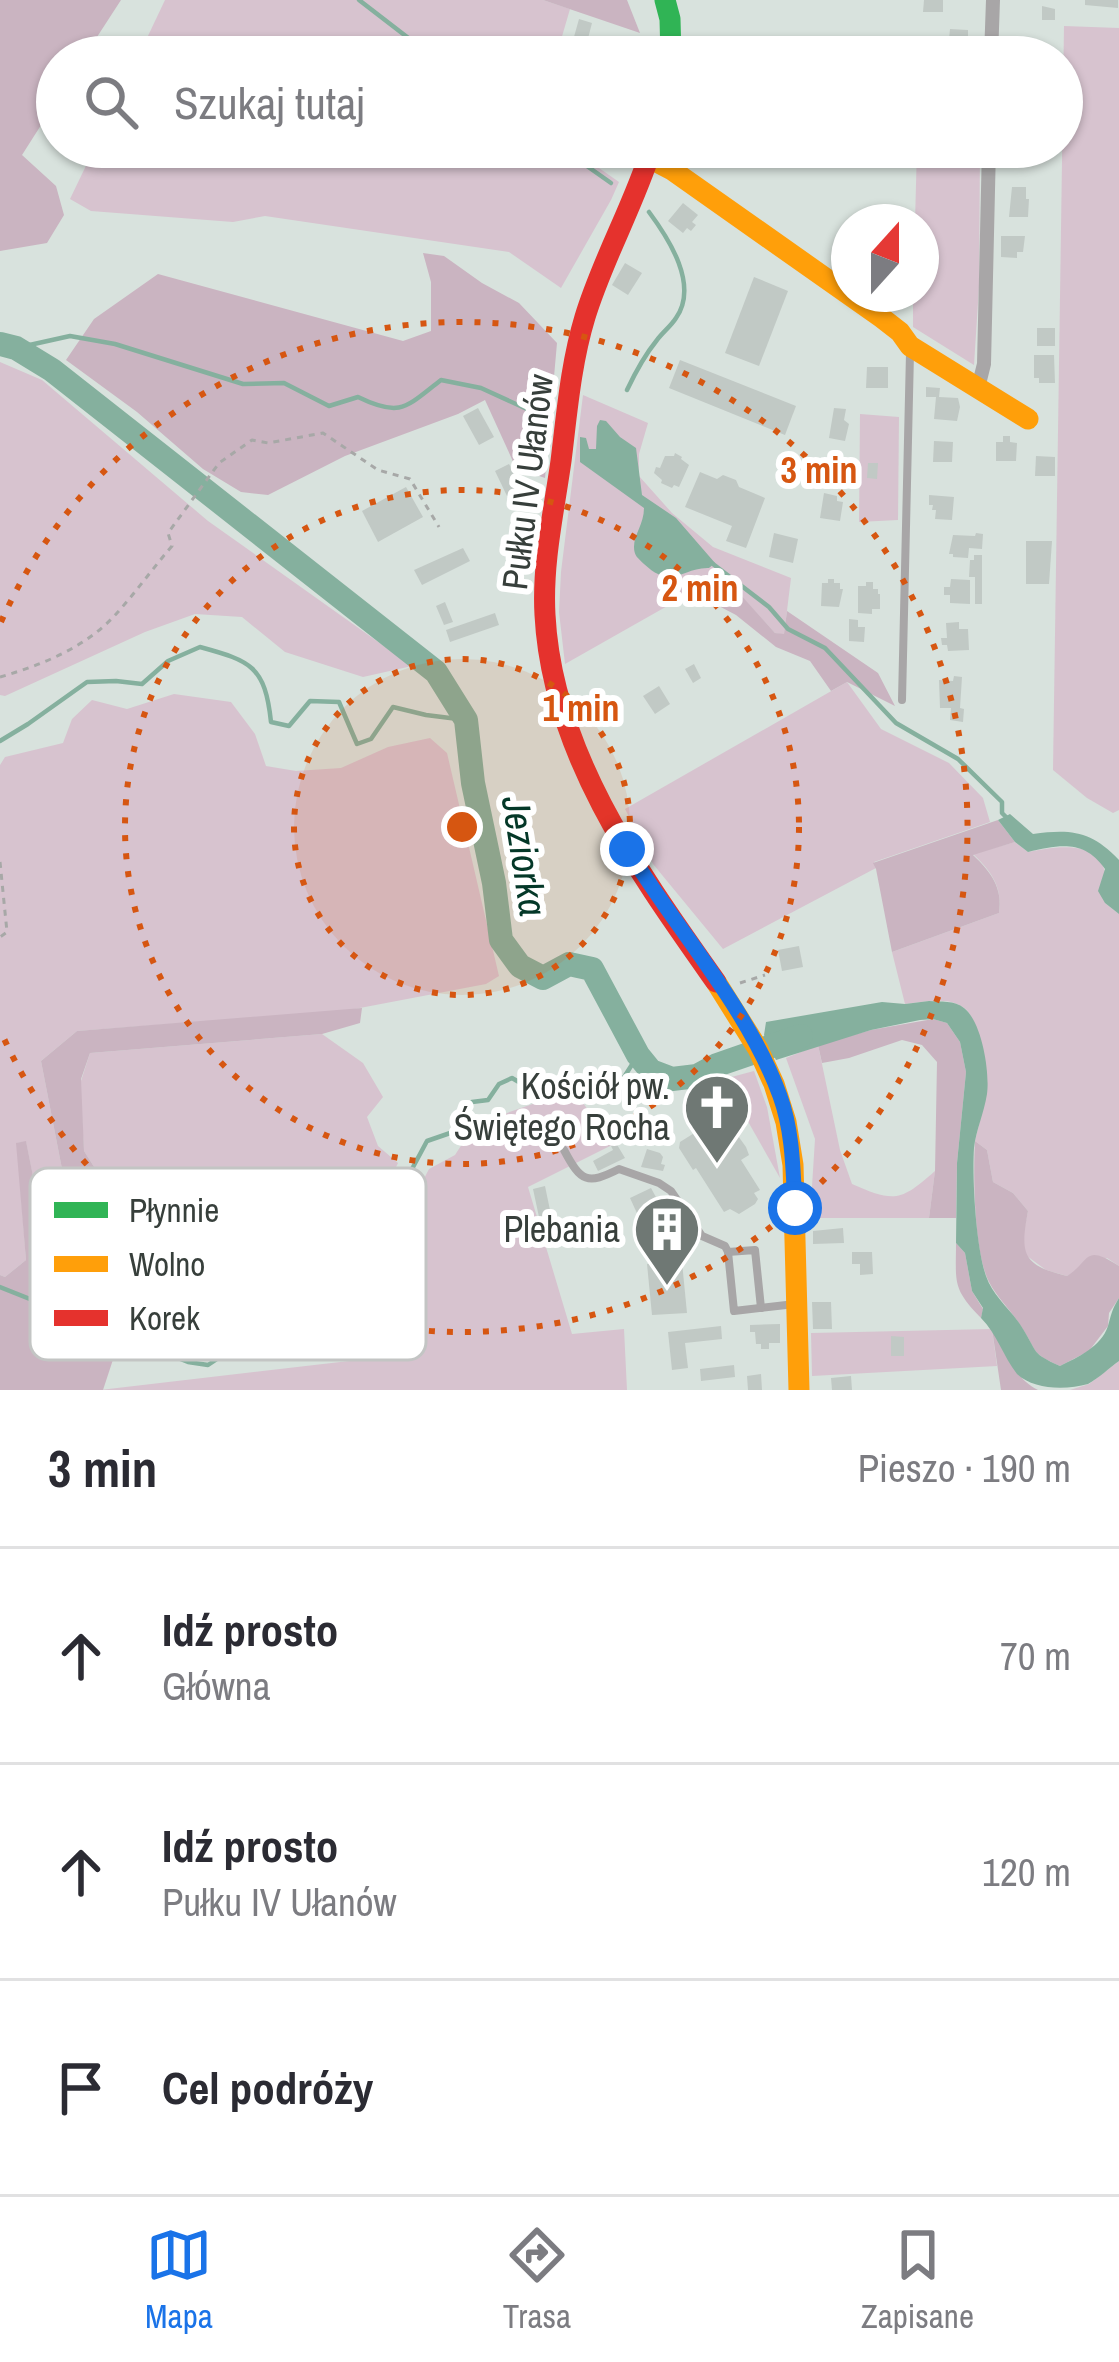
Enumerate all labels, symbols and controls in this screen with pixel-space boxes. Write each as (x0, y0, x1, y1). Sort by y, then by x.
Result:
search box (36, 36, 1083, 168)
icon: search (78, 69, 144, 135)
text: Szukaj tutaj (174, 72, 365, 133)
north arrow (831, 204, 939, 312)
street label: Pułku IV Ułanów (490, 371, 564, 592)
text: 3 min (780, 446, 858, 494)
text: 2 min (661, 564, 739, 612)
text: 1 min (542, 684, 620, 732)
water label: Jeziorka (490, 791, 560, 920)
centre of rings (441, 806, 483, 848)
route end (600, 822, 654, 876)
place label: Kościół pw. Świętego Rocha (453, 1062, 670, 1151)
church icon: Kościół pw. Świętego Rocha (682, 1072, 752, 1166)
legend (30, 1168, 426, 1360)
route start (768, 1181, 822, 1235)
text: Płynnie (129, 1188, 219, 1232)
building icon: Plebania (632, 1194, 702, 1288)
place label: Plebania (503, 1205, 620, 1253)
text: Wolno (129, 1242, 205, 1286)
text: Korek (129, 1296, 200, 1340)
text: 3 min (48, 1434, 157, 1503)
text: Pieszo · 190 m (858, 1442, 1071, 1494)
text: Idź prosto (162, 1599, 338, 1660)
icon: ahead (48, 1623, 114, 1689)
text: 70 m (1000, 1630, 1071, 1682)
text: Główna (162, 1660, 270, 1712)
text: Idź prosto (162, 1815, 338, 1876)
icon: ahead (48, 1839, 114, 1905)
text: 120 m (982, 1846, 1071, 1898)
text: Pułku IV Ułanów (162, 1876, 397, 1928)
icon: arrive (48, 2055, 114, 2121)
text: Cel podróży (162, 2057, 373, 2118)
tab: Mapa (145, 2222, 213, 2338)
tab: Trasa (503, 2222, 571, 2338)
tab: Zapisane (861, 2222, 974, 2338)

